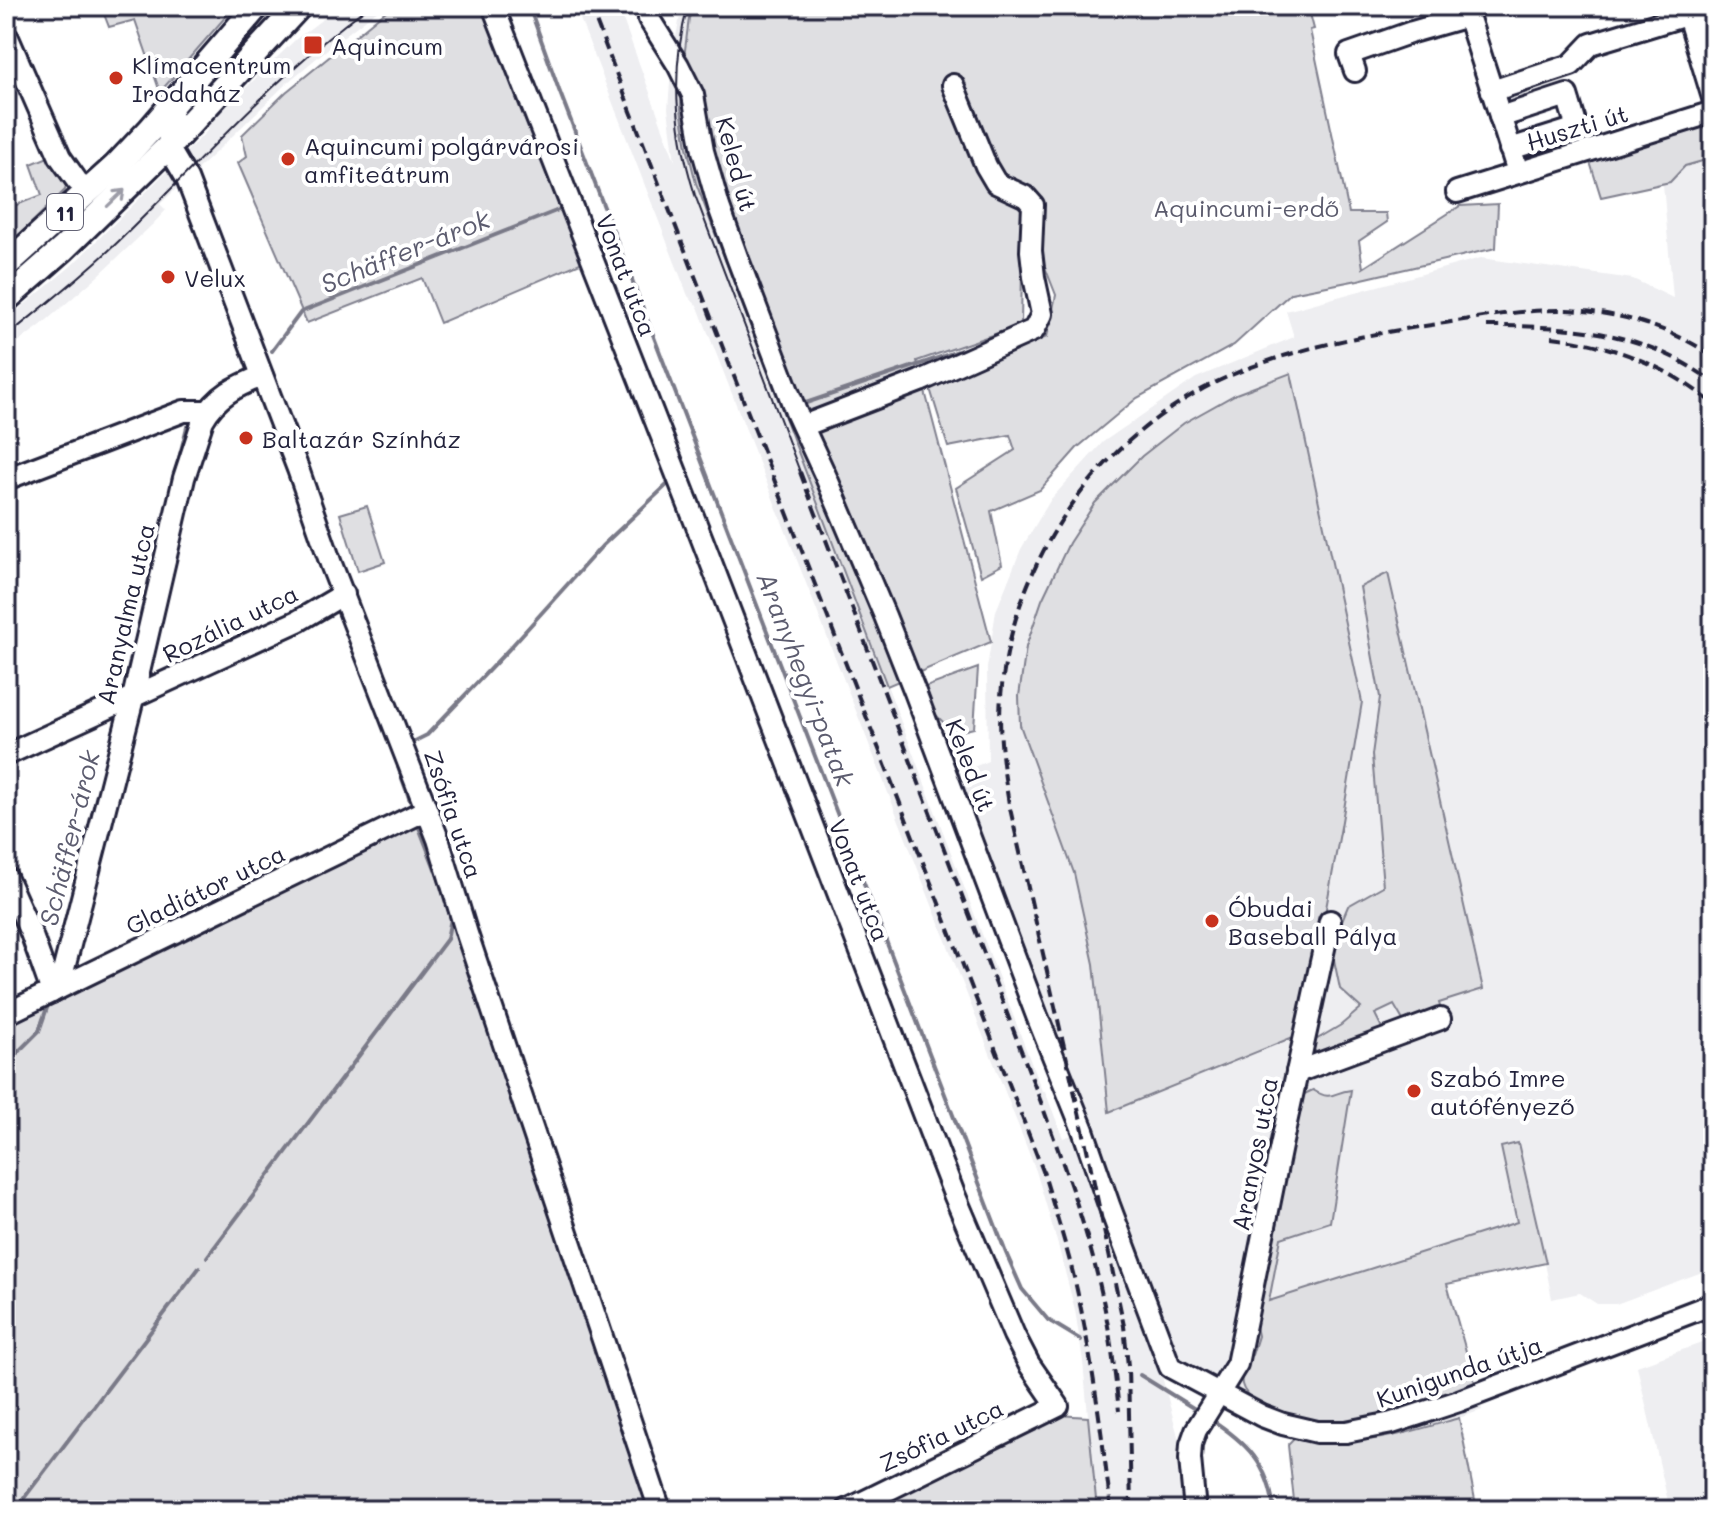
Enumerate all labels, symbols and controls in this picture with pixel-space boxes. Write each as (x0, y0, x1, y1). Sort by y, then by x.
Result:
place label: Aquincum (331, 30, 443, 61)
marker: Aquincum (302, 34, 324, 56)
place label: Klímacentrum Irodaház (132, 49, 291, 108)
marker: Klímacentrum Irodaház (107, 69, 125, 87)
street label: Huszti út (1522, 97, 1632, 157)
street label: Keled út (709, 113, 765, 215)
place label: Aquincumi polgárvárosi amfiteátrum (304, 130, 579, 189)
marker: Aquincumi polgárvárosi amfiteátrum (279, 150, 297, 168)
one-way arrow (106, 189, 125, 208)
park label: Aquincumi-erdő (1153, 192, 1339, 223)
road number: 11 (47, 194, 83, 230)
water label: Schäffer-árok (315, 201, 496, 300)
street label: Vonat utca (589, 209, 665, 341)
place label: Velux (184, 262, 246, 293)
marker: Velux (159, 268, 177, 286)
place label: Baltazár Színház (262, 423, 461, 454)
marker: Baltazár Színház (237, 429, 255, 447)
street label: Aranyalma utca (89, 520, 161, 708)
water label: Aranyhegyi-patak (749, 567, 863, 792)
street label: Rozália utca (157, 577, 303, 669)
street label: Keled út (939, 714, 1003, 816)
water label: Schäffer-árok (31, 746, 108, 929)
street label: Zsófia utca (418, 746, 490, 882)
street label: Vonat utca (822, 814, 898, 946)
street label: Gladiátor utca (120, 837, 290, 941)
place label: Óbudai Baseball Pálya (1228, 892, 1397, 951)
marker: Óbudai Baseball Pálya (1203, 912, 1221, 930)
place label: Szabó Imre autófényező (1430, 1062, 1574, 1121)
street label: Aranyos utca (1224, 1075, 1284, 1233)
marker: Szabó Imre autófényező (1405, 1082, 1423, 1100)
street label: Kunigunda útja (1372, 1328, 1546, 1414)
street label: Zsófia utca (874, 1392, 1008, 1478)

